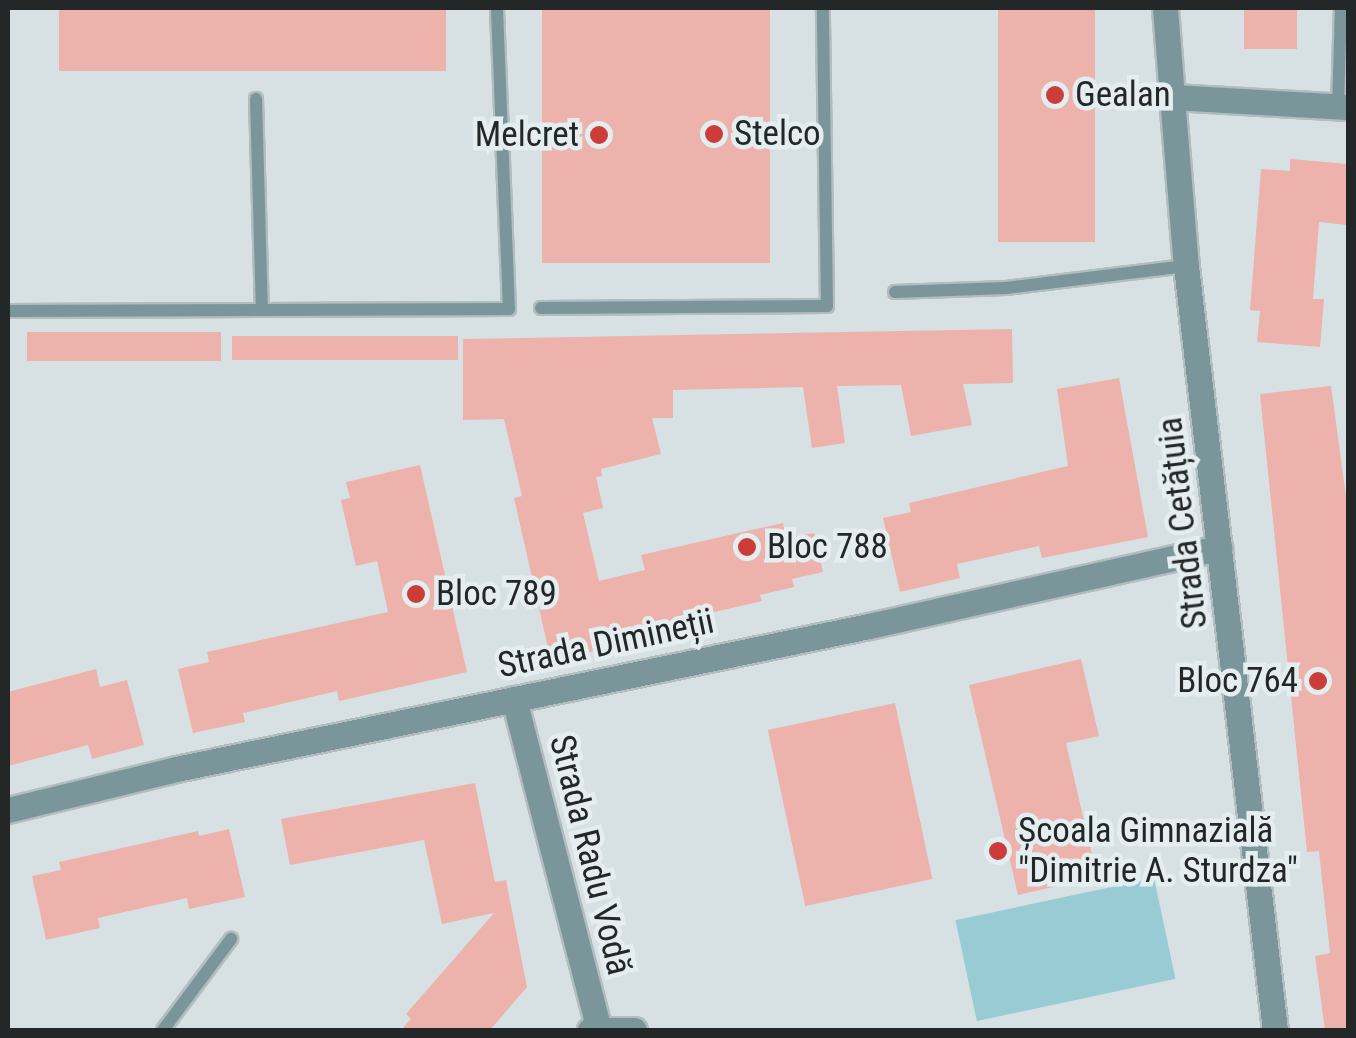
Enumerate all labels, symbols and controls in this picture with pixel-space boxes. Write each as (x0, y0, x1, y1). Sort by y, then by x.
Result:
place label: Gealan (1075, 74, 1171, 116)
marker: Gealan (1044, 84, 1066, 106)
place label: Stelco (734, 113, 821, 155)
place label: Melcret (475, 114, 579, 156)
marker: Stelco (703, 123, 725, 145)
marker: Melcret (588, 124, 610, 146)
street label: Strada Cetățuia (1149, 415, 1217, 631)
place label: Bloc 788 (767, 526, 888, 568)
marker: Bloc 788 (736, 536, 758, 558)
place label: Bloc 789 (436, 573, 557, 615)
marker: Bloc 789 (405, 583, 427, 605)
street label: Strada Dimineții (494, 601, 718, 687)
place label: Bloc 764 (1177, 660, 1298, 702)
marker: Bloc 764 (1307, 670, 1329, 692)
street label: Strada Radu Vodă (540, 731, 640, 979)
place label: Școala Gimnazială "Dimitrie A. Sturdza" (1018, 810, 1298, 892)
marker: Școala Gimnazială "Dimitrie A. Sturdza" (987, 840, 1009, 862)

